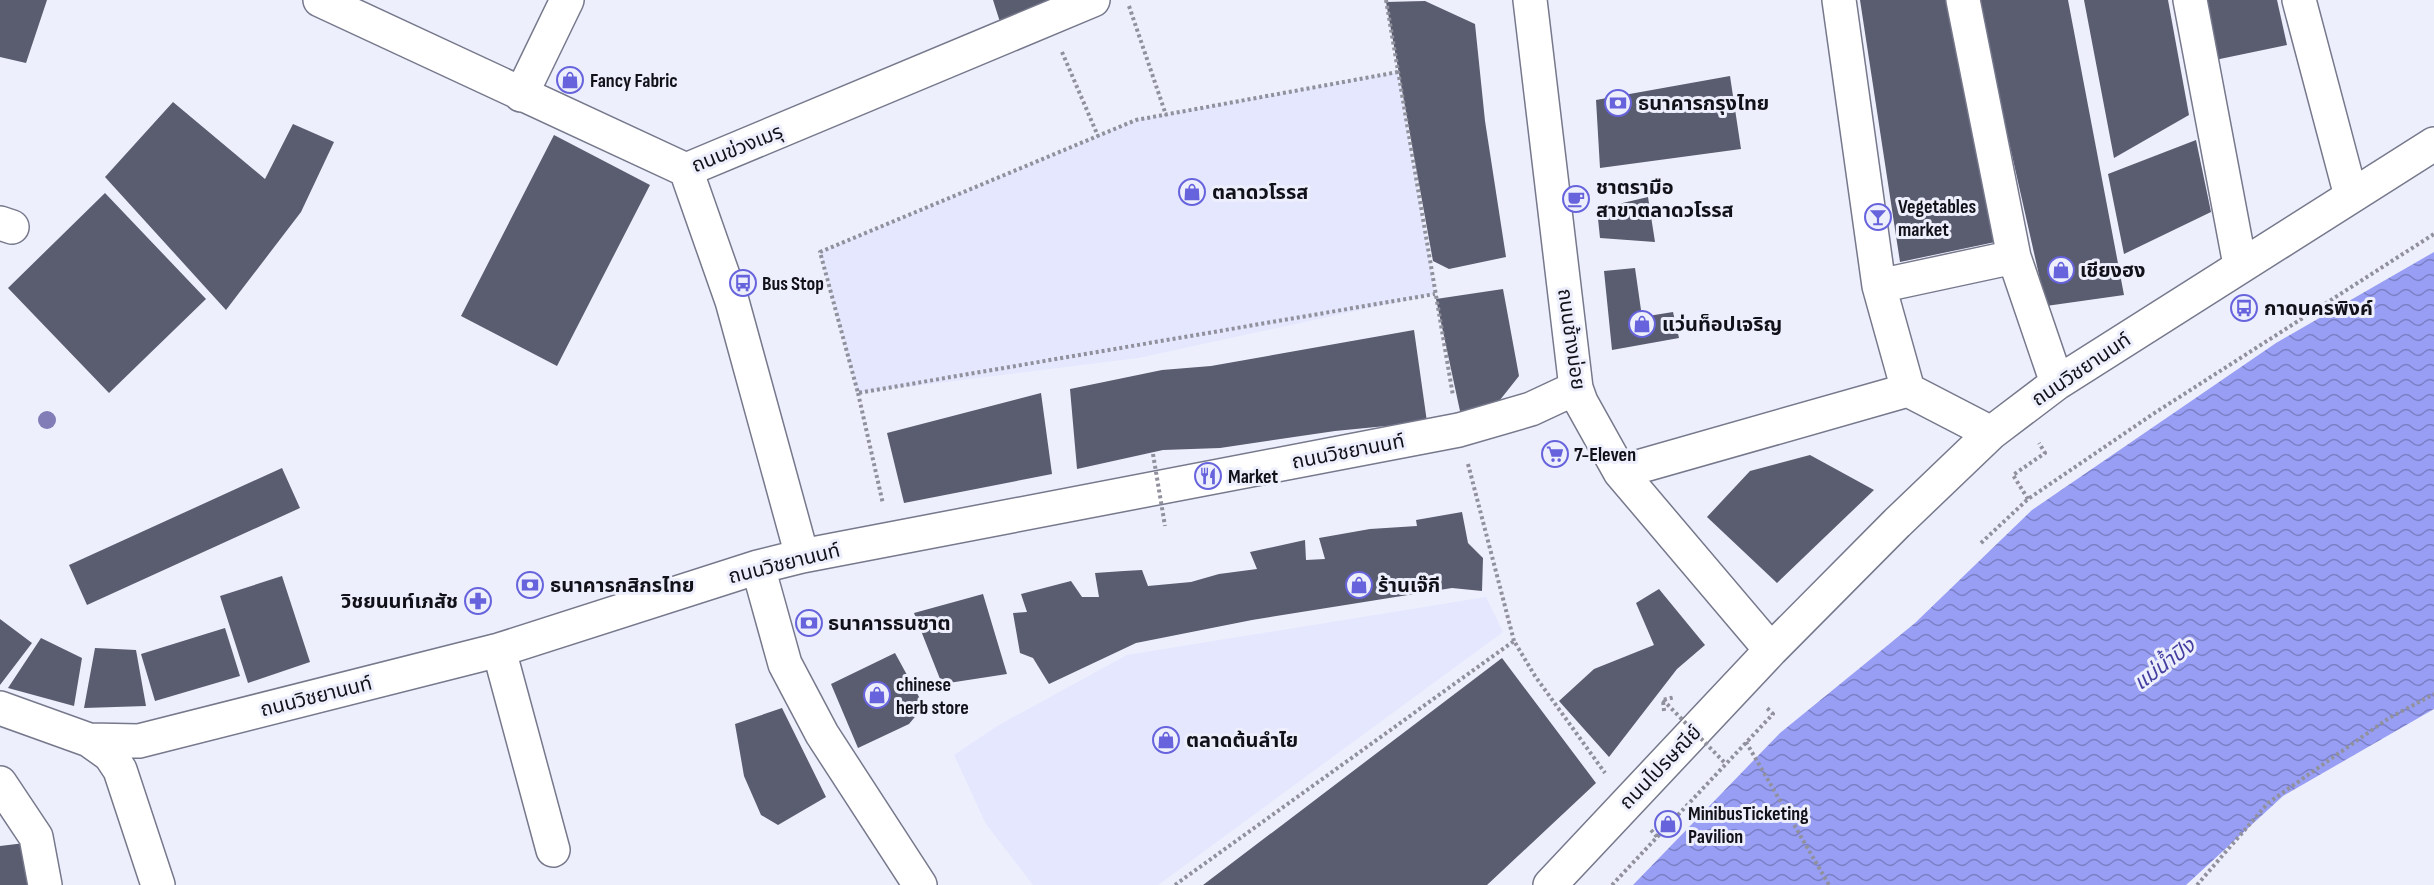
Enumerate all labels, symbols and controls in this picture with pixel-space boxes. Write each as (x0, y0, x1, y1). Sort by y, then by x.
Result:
shop icon: Fancy Fabric (555, 65, 585, 95)
place label: Fancy Fabric (590, 69, 678, 93)
bank icon: ธนาคารกรุงไทย (1603, 88, 1633, 118)
place label: ธนาคารกรุงไทย (1638, 92, 1769, 116)
street label: ถนนข่วงเมรุ (688, 120, 786, 178)
place label: ชาตรามือ สาขาตลาดวโรรส (1596, 176, 1734, 223)
shop icon: ตลาดวโรรส (1177, 177, 1207, 207)
place label: ตลาดวโรรส (1212, 181, 1308, 205)
cafe icon: ชาตรามือ สาขาตลาดวโรรส (1561, 184, 1591, 214)
place label: Vegetables market (1898, 195, 1976, 242)
bar icon: Vegetables market (1863, 202, 1893, 232)
shop icon: เชียงฮง (2046, 255, 2076, 285)
place label: เชียงฮง (2080, 259, 2145, 283)
bus stop icon: Bus Stop (728, 268, 758, 298)
place label: Bus Stop (762, 272, 824, 296)
street label: ถนนช้างม่อย (1552, 287, 1590, 391)
bus stop icon: กาดนครพิงค์ (2229, 293, 2259, 323)
place label: กาดนครพิงค์ (2264, 297, 2373, 321)
shop icon: แว่นท็อปเจริญ (1627, 309, 1657, 339)
place label: แว่นท็อปเจริญ (1662, 313, 1782, 337)
street label: ถนนวิชยานนท์ (2028, 328, 2136, 412)
street label: ถนนวิชยานนท์ (1290, 429, 1406, 475)
supermarket icon: 7-Eleven (1540, 439, 1570, 469)
place label: 7-Eleven (1574, 443, 1636, 467)
restaurant icon: Market (1193, 461, 1223, 491)
place label: Market (1228, 465, 1279, 489)
street label: ถนนวิชยานนท์ (726, 539, 843, 589)
bank icon: ธนาคารกสิกรไทย (515, 570, 545, 600)
shop icon: ร้านเจ๊กี (1344, 570, 1374, 600)
place label: ธนาคารกสิกรไทย (550, 574, 694, 598)
place label: ร้านเจ๊กี (1378, 574, 1440, 598)
pharmacy icon: วิชยนนท์เภสัช (463, 586, 493, 616)
place label: วิชยนนท์เภสัช (341, 590, 458, 614)
bank icon: ธนาคารธนชาต (794, 608, 824, 638)
place label: ธนาคารธนชาต (828, 612, 951, 636)
water label: แม่น้ำปิง (2127, 630, 2201, 696)
street label: ถนนวิชยานนท์ (258, 672, 375, 722)
place label: chinese herb store (896, 673, 969, 720)
shop icon: chinese herb store (862, 680, 892, 710)
street label: ถนนไปรษณีย์ (1615, 721, 1707, 815)
shop icon: ตลาดต้นลำไย (1151, 725, 1181, 755)
place label: ตลาดต้นลำไย (1186, 729, 1298, 753)
place label: MinibusTicketing Pavilion (1688, 802, 1809, 849)
shop icon: MinibusTicketing Pavilion (1653, 809, 1683, 839)

